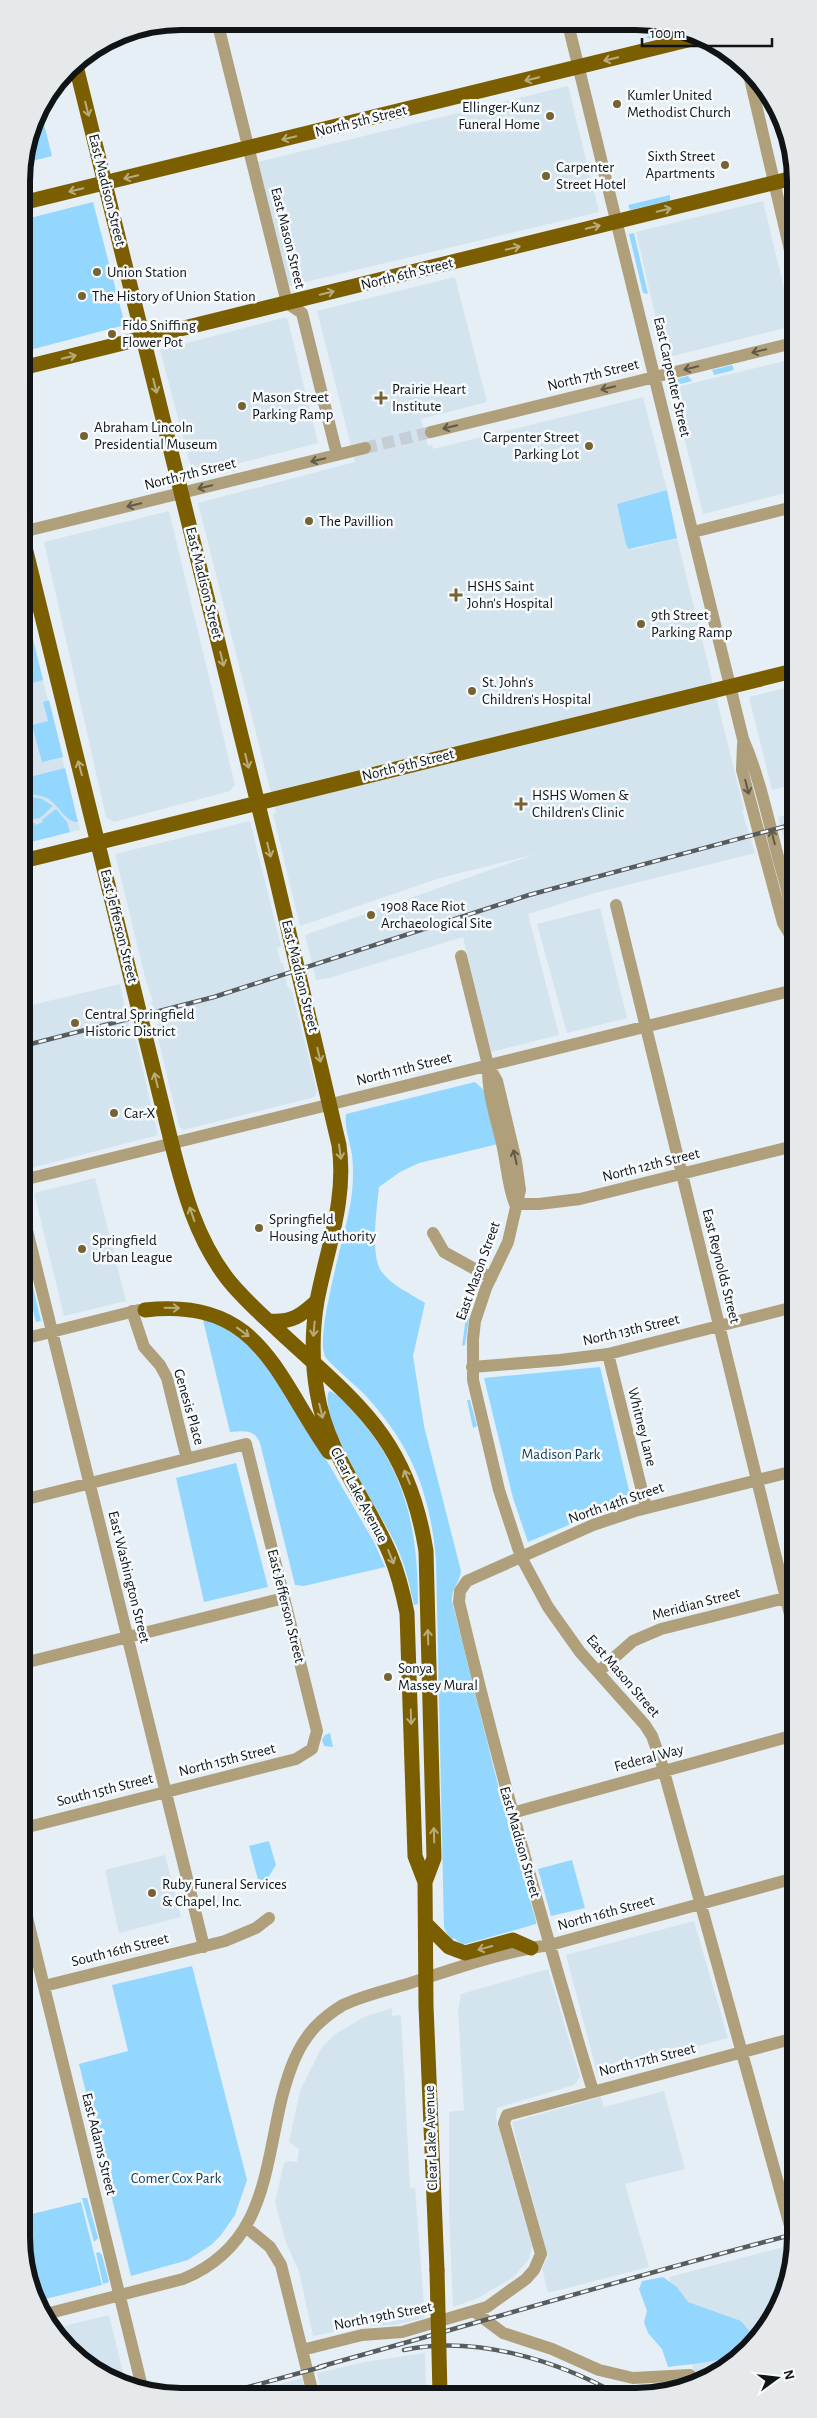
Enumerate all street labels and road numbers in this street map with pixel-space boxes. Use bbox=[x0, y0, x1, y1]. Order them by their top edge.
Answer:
street label: North 5th Street bbox=[314, 102, 408, 140]
street label: East Madison Street bbox=[86, 132, 128, 248]
street label: East Mason Street bbox=[268, 186, 308, 290]
street label: North 6th Street bbox=[359, 255, 455, 293]
street label: East Carpenter Street bbox=[651, 316, 693, 439]
street label: North 7th Street bbox=[546, 356, 640, 394]
street label: North 7th Street bbox=[143, 455, 237, 493]
street label: East Madison Street bbox=[183, 525, 225, 641]
street label: North 9th Street bbox=[360, 746, 456, 784]
street label: East Jefferson Street bbox=[98, 868, 140, 985]
street label: East Madison Street bbox=[279, 918, 321, 1034]
street label: North 11th Street bbox=[355, 1050, 453, 1088]
street label: North 12th Street bbox=[601, 1146, 701, 1184]
street label: East Reynolds Street bbox=[699, 1207, 743, 1325]
street label: East Mason Street bbox=[453, 1220, 503, 1322]
street label: North 13th Street bbox=[581, 1312, 681, 1348]
street label: Genesis Place bbox=[171, 1367, 207, 1447]
street label: Whitney Lane bbox=[625, 1386, 659, 1468]
street label: Clear Lake Avenue bbox=[328, 1445, 390, 1545]
street label: North 14th Street bbox=[566, 1480, 666, 1526]
street label: East Washington Street bbox=[105, 1509, 153, 1645]
street label: East Jefferson Street bbox=[265, 1548, 307, 1665]
street label: Meridian Street bbox=[650, 1585, 742, 1623]
street label: East Mason Street bbox=[583, 1632, 663, 1720]
street label: North 15th Street bbox=[177, 1741, 277, 1779]
street label: Federal Way bbox=[613, 1741, 686, 1774]
street label: South 15th Street bbox=[55, 1771, 155, 1809]
street label: East Madison Street bbox=[497, 1785, 543, 1900]
street label: North 16th Street bbox=[556, 1893, 656, 1933]
street label: South 16th Street bbox=[70, 1931, 170, 1969]
street label: North 17th Street bbox=[597, 2041, 697, 2079]
street label: Clear Lake Avenue bbox=[422, 2085, 440, 2191]
street label: East Adams Street bbox=[79, 2091, 119, 2197]
street label: North 19th Street bbox=[333, 2299, 434, 2333]

